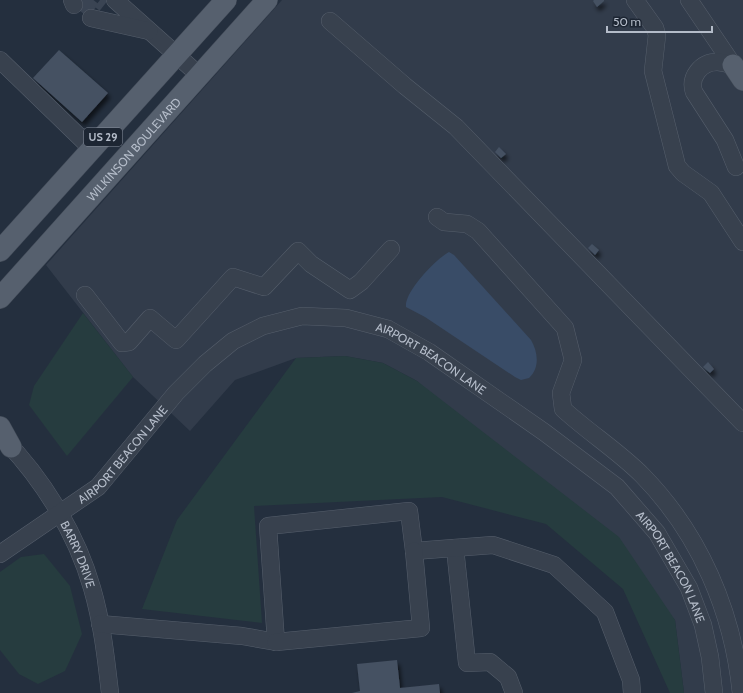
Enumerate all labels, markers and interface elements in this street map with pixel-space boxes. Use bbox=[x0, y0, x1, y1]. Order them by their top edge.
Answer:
scale bar bbox=[607, 8, 712, 34]
text: 50 m bbox=[613, 14, 641, 29]
street label: WILKINSON BOULEVARD bbox=[83, 94, 184, 204]
road number: US 29 bbox=[84, 128, 122, 146]
street label: AIRPORT BEACON LANE bbox=[374, 319, 490, 397]
street label: AIRPORT BEACON LANE bbox=[74, 402, 170, 506]
street label: AIRPORT BEACON LANE bbox=[633, 507, 709, 625]
street label: BARRY DRIVE bbox=[58, 518, 99, 590]

